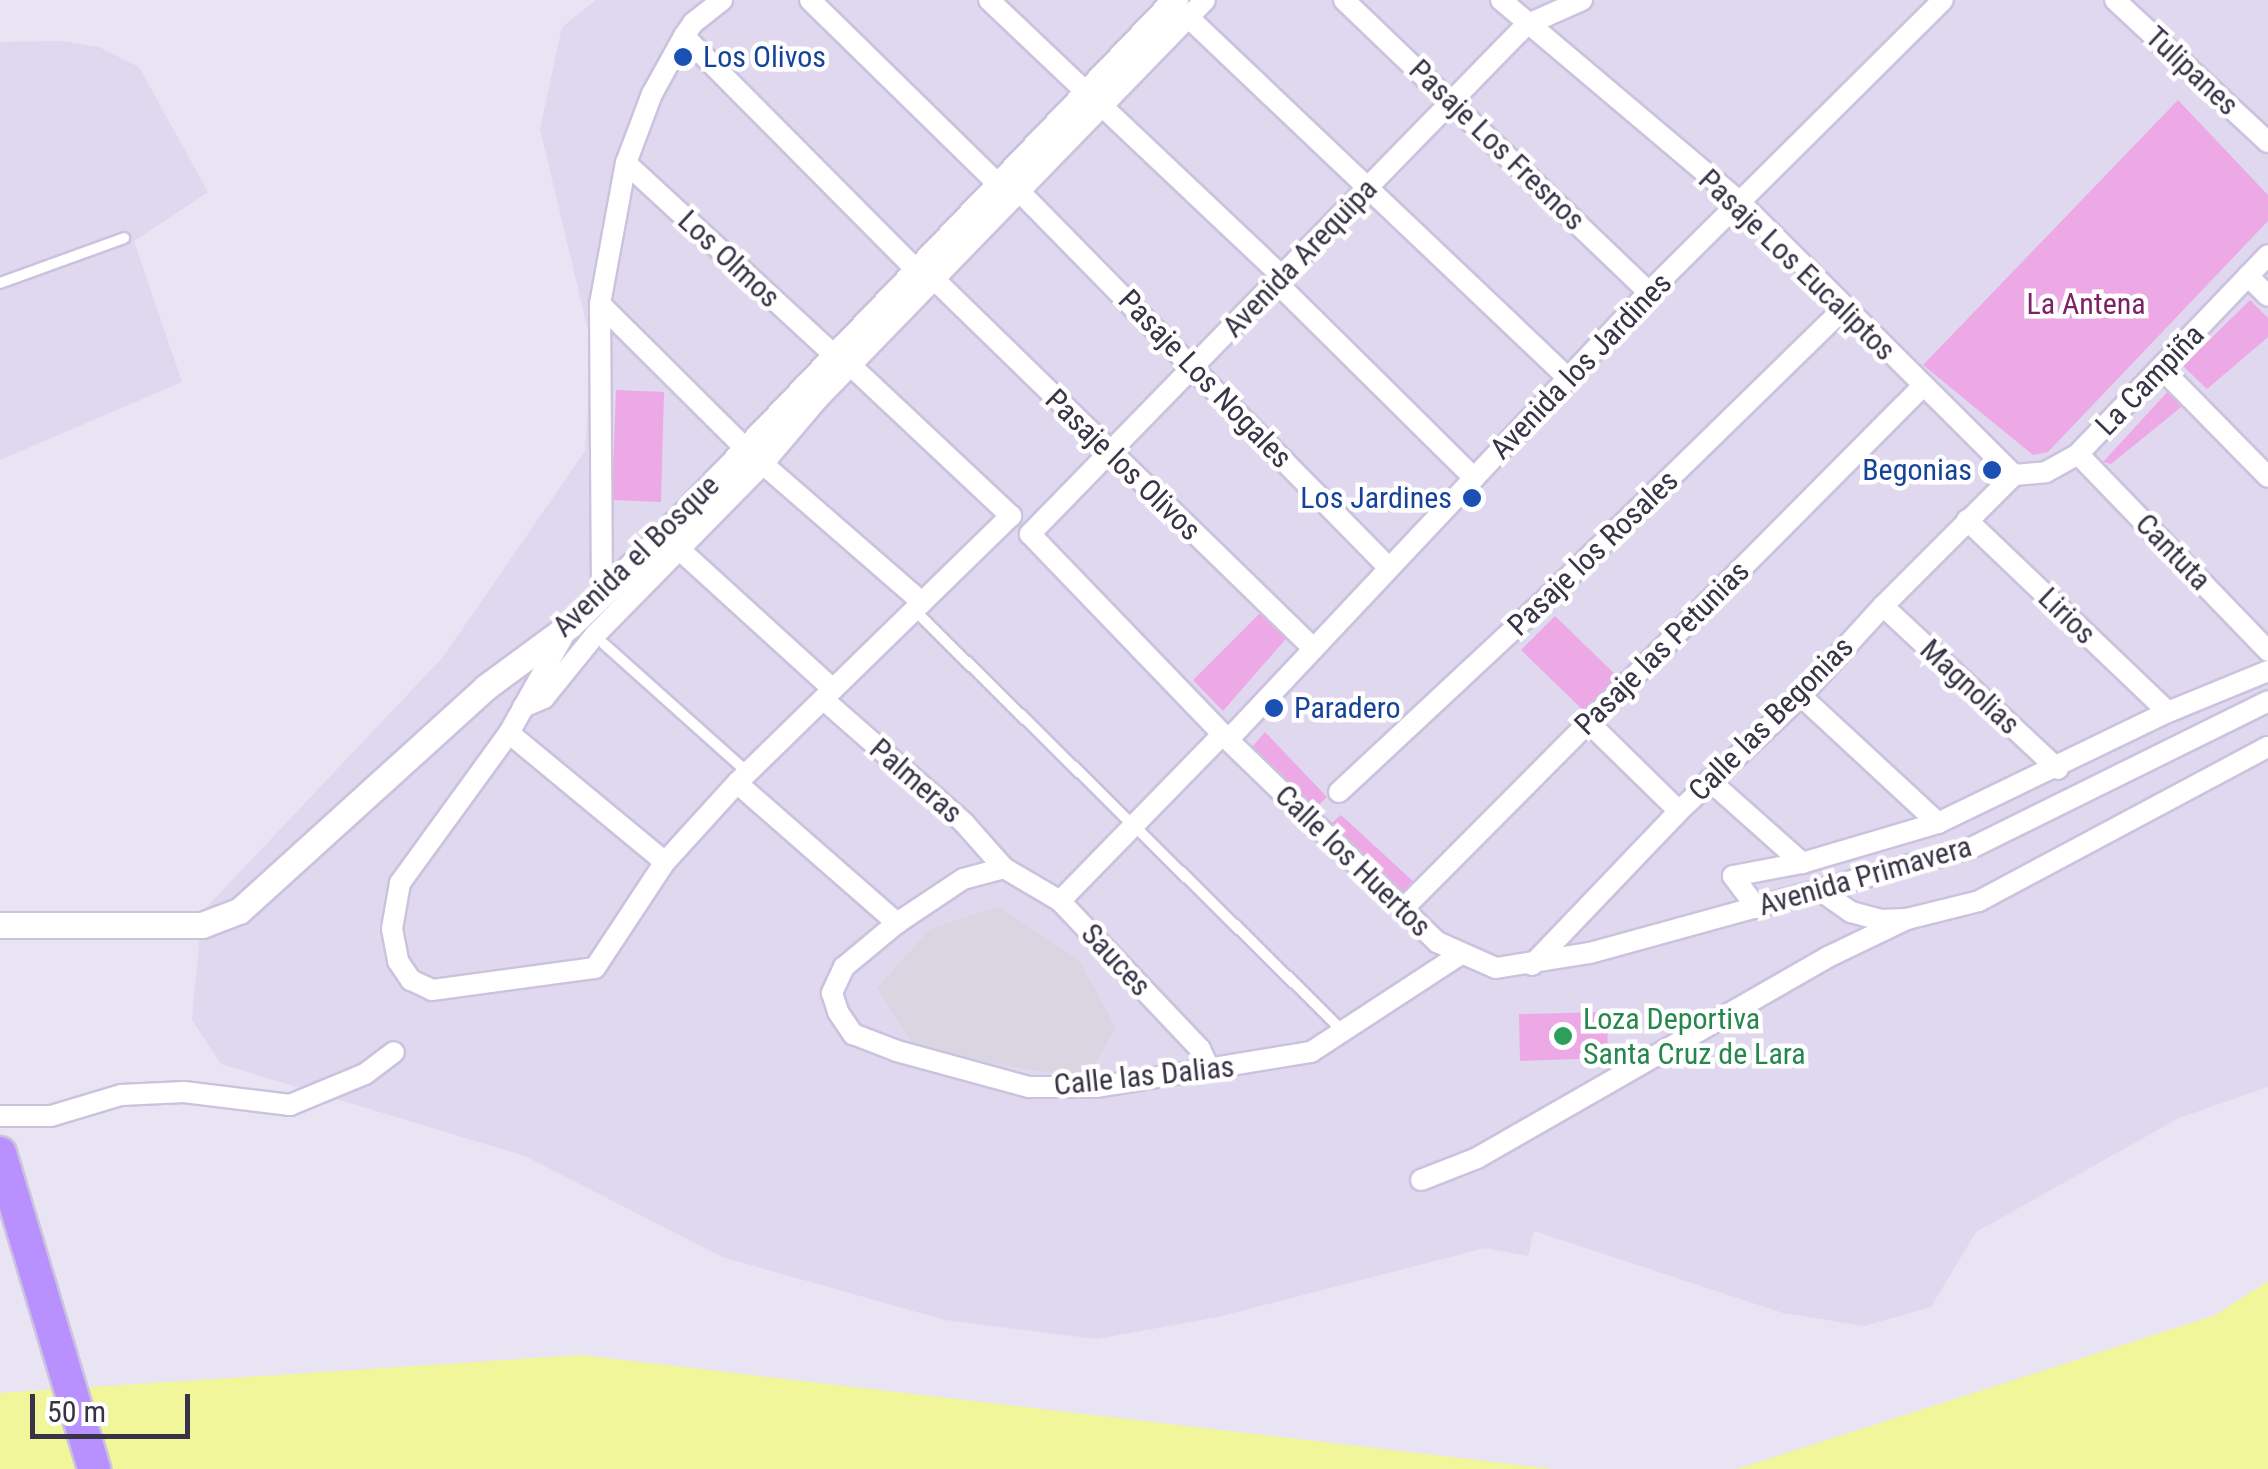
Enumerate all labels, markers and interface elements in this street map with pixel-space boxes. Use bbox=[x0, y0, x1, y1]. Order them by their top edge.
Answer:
street label: Tulipanes bbox=[2138, 19, 2246, 123]
place label: Los Olivos bbox=[703, 39, 826, 75]
marker: Los Olivos bbox=[672, 46, 694, 68]
street label: Pasaje Los Fresnos bbox=[1402, 52, 1592, 238]
street label: Pasaje Los Eucaliptos bbox=[1691, 162, 1903, 368]
street label: Avenida Arequipa bbox=[1215, 171, 1385, 345]
street label: Los Olmos bbox=[671, 203, 787, 315]
street label: Avenida los Jardines bbox=[1483, 265, 1679, 467]
street label: Pasaje Los Nogales bbox=[1111, 282, 1299, 476]
park label: La Antena bbox=[2026, 286, 2146, 322]
street label: La Campiña bbox=[2088, 317, 2212, 443]
street label: Pasaje los Olivos bbox=[1038, 382, 1208, 548]
place label: Begonias bbox=[1862, 452, 1972, 488]
marker: Begonias bbox=[1981, 459, 2003, 481]
street label: Pasaje los Rosales bbox=[1500, 463, 1686, 643]
street label: Avenida el Bosque bbox=[545, 468, 727, 644]
place label: Los Jardines bbox=[1300, 480, 1452, 516]
marker: Los Jardines bbox=[1461, 487, 1483, 509]
street label: Cantuta bbox=[2128, 506, 2218, 598]
street label: Pasaje las Petunias bbox=[1567, 553, 1757, 743]
street label: Lirios bbox=[2031, 580, 2103, 652]
street label: Calle las Begonias bbox=[1681, 629, 1861, 809]
street label: Magnolias bbox=[1913, 632, 2027, 742]
place label: Paradero bbox=[1294, 690, 1401, 726]
marker: Paradero bbox=[1263, 697, 1285, 719]
street label: Palmeras bbox=[862, 731, 970, 831]
street label: Calle los Huertos bbox=[1267, 778, 1439, 944]
street label: Avenida Primavera bbox=[1754, 828, 1976, 924]
street label: Sauces bbox=[1073, 916, 1159, 1004]
place label: Loza Deportiva Santa Cruz de Lara bbox=[1583, 1001, 1806, 1072]
marker: Loza Deportiva Santa Cruz de Lara bbox=[1552, 1025, 1574, 1047]
street label: Calle las Dalias bbox=[1052, 1049, 1236, 1103]
scale bar bbox=[35, 1374, 195, 1436]
text: 50 m bbox=[47, 1394, 106, 1429]

